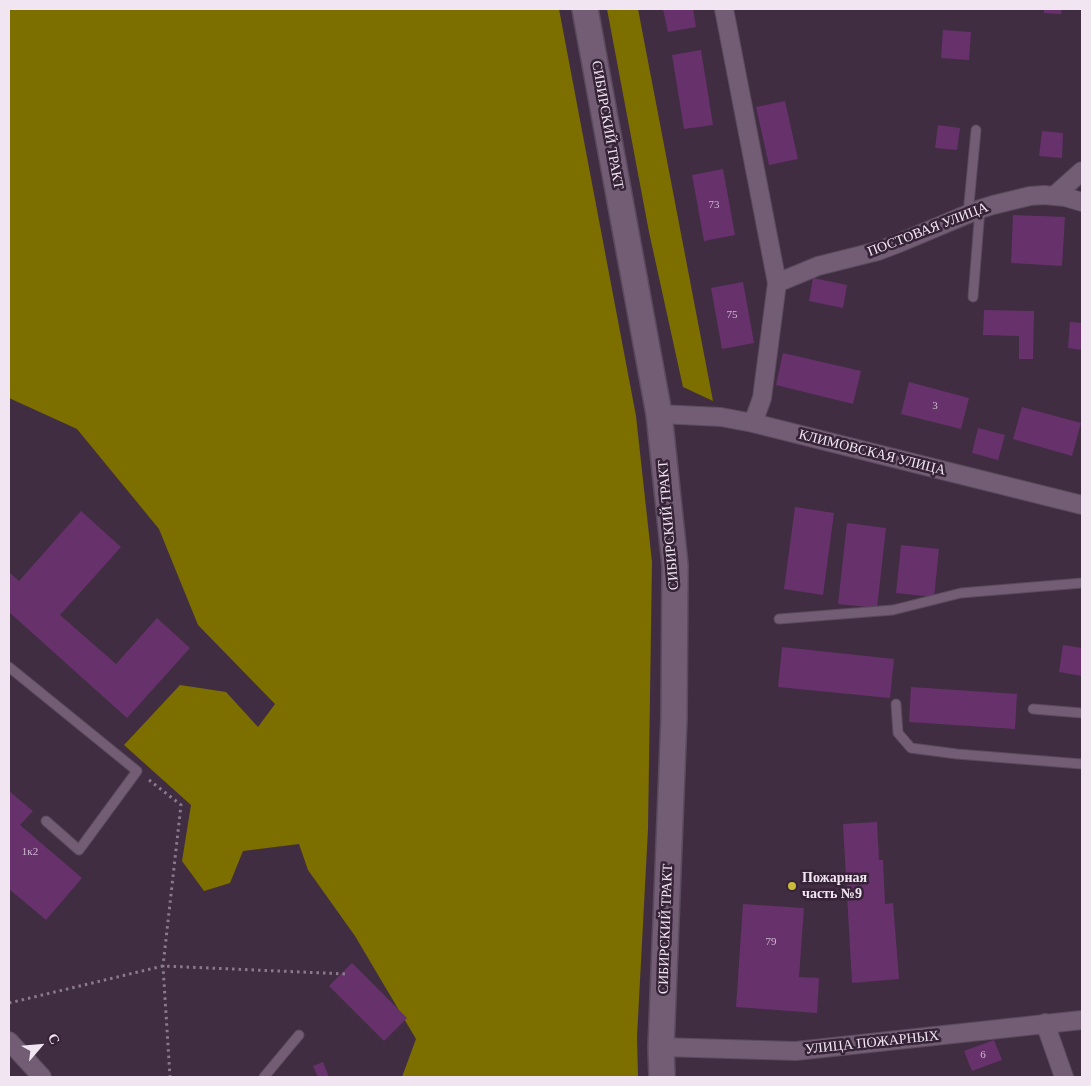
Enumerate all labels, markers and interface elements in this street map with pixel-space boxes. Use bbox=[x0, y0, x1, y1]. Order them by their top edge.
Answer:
street label: СИБИРСКИЙ ТРАКТ bbox=[587, 59, 627, 191]
house number: 73 bbox=[709, 198, 720, 212]
street label: ПОСТОВАЯ УЛИЦА bbox=[865, 199, 991, 261]
house number: 75 bbox=[726, 308, 738, 322]
house number: 3 bbox=[932, 399, 938, 413]
street label: КЛИМОВСКАЯ УЛИЦА bbox=[797, 427, 947, 479]
street label: СИБИРСКИЙ ТРАКТ bbox=[655, 459, 683, 591]
house number: 1к2 bbox=[22, 845, 38, 859]
street label: СИБИРСКИЙ ТРАКТ bbox=[655, 863, 677, 995]
place label: Пожарная часть №9 bbox=[802, 870, 867, 902]
marker: Пожарная часть №9 bbox=[786, 880, 798, 892]
house number: 79 bbox=[766, 935, 776, 949]
north arrow bbox=[15, 1021, 65, 1071]
street label: УЛИЦА ПОЖАРНЫХ bbox=[804, 1028, 940, 1058]
text: С bbox=[45, 1031, 63, 1047]
house number: 6 bbox=[980, 1048, 986, 1062]

